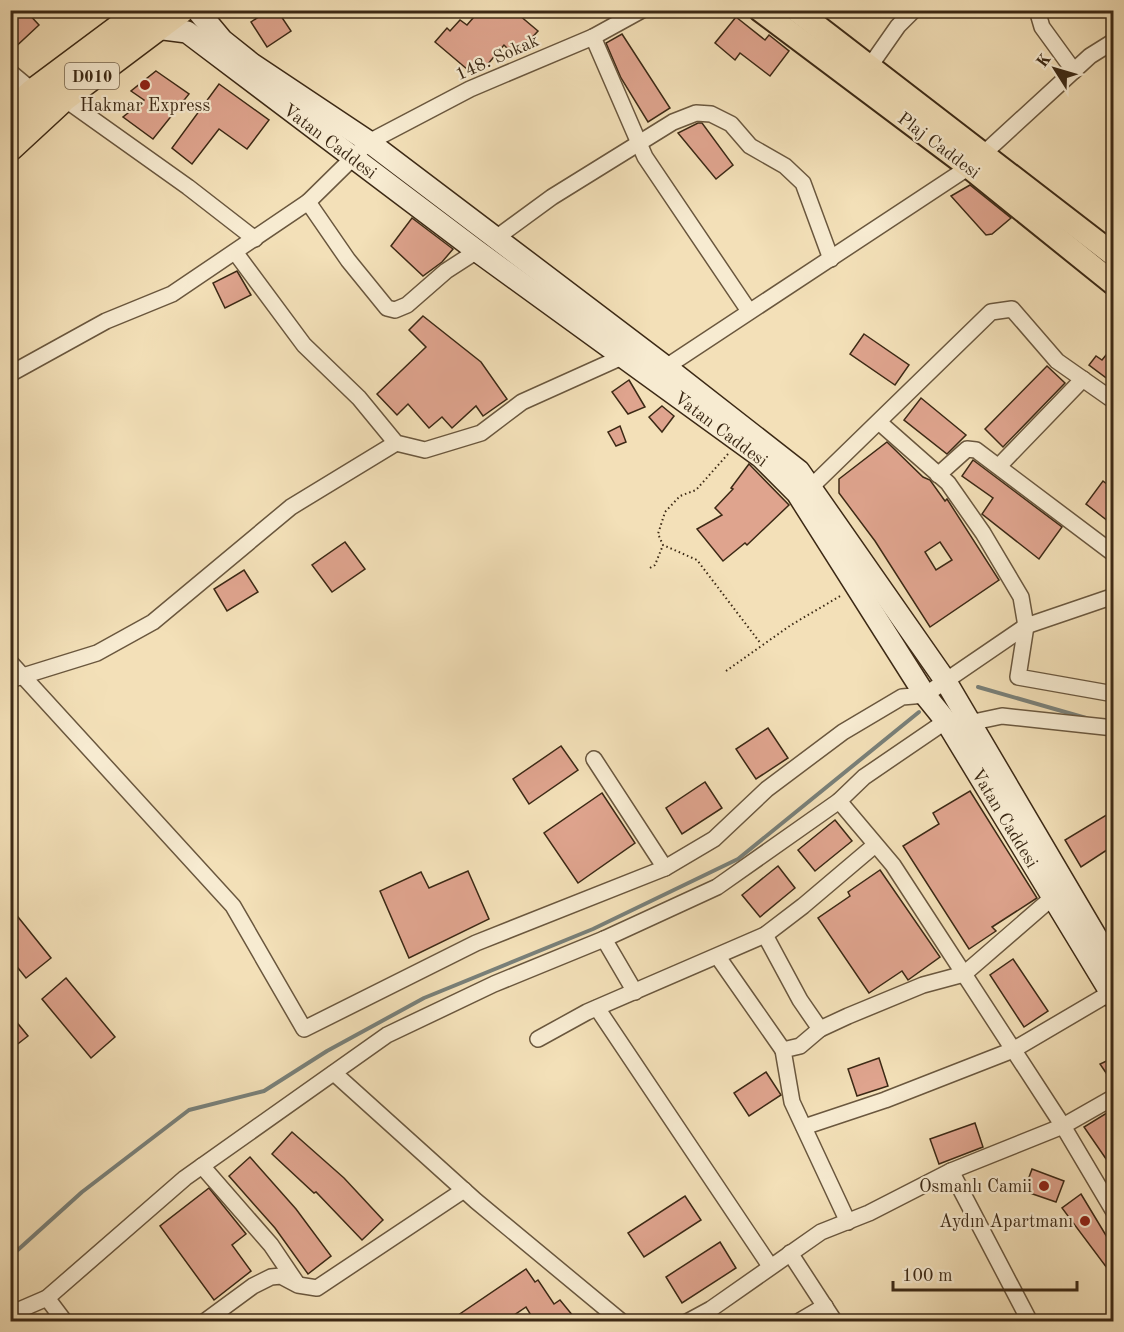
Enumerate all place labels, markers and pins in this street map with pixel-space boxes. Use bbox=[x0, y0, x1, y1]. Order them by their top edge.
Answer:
marker: Hakmar Express bbox=[138, 78, 152, 92]
place label: Hakmar Express bbox=[80, 97, 210, 115]
place label: Osmanlı Camii bbox=[919, 1178, 1032, 1196]
marker: Osmanlı Camii bbox=[1037, 1179, 1051, 1193]
place label: Aydın Apartmanı bbox=[939, 1213, 1073, 1231]
marker: Aydın Apartmanı bbox=[1078, 1214, 1092, 1228]

